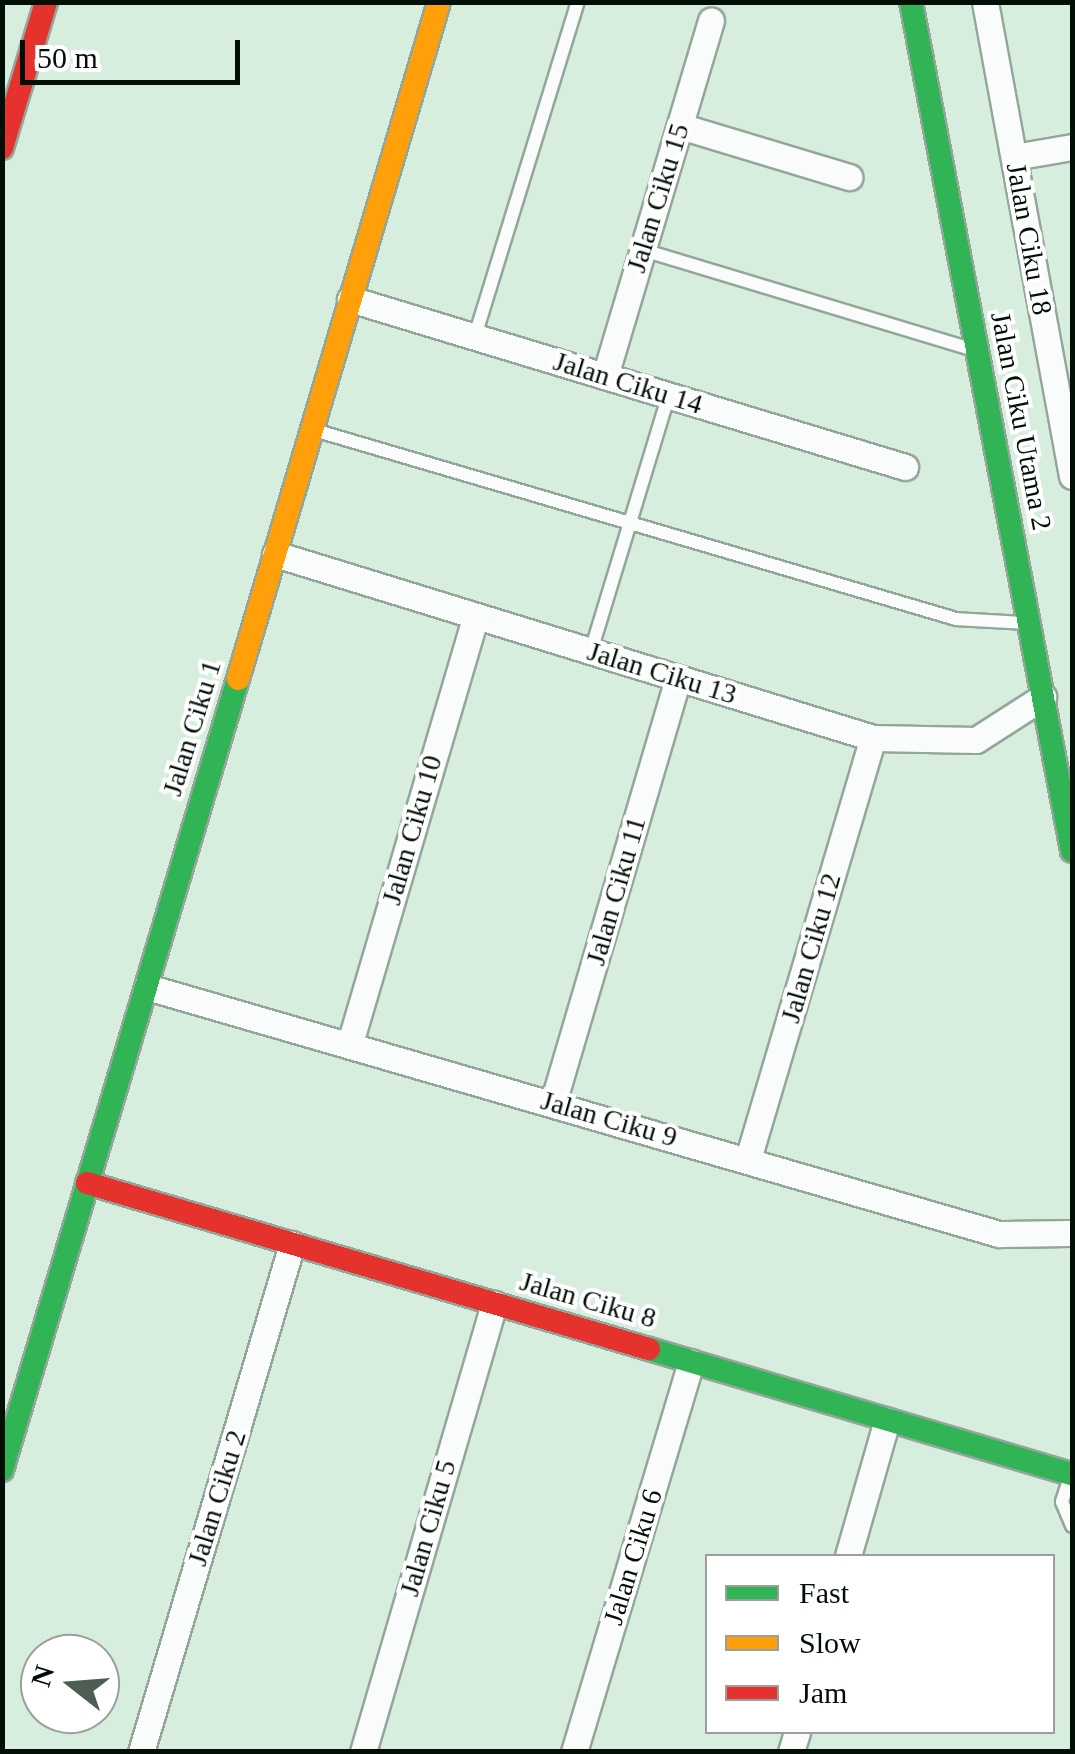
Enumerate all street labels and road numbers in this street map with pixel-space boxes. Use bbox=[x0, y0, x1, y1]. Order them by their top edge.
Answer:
street label: Jalan Ciku 15 bbox=[619, 119, 697, 277]
street label: Jalan Ciku 18 bbox=[999, 160, 1059, 318]
street label: Jalan Ciku Utama 2 bbox=[983, 309, 1059, 533]
street label: Jalan Ciku 14 bbox=[549, 344, 707, 422]
street label: Jalan Ciku 13 bbox=[583, 634, 741, 712]
street label: Jalan Ciku 1 bbox=[155, 656, 229, 800]
street label: Jalan Ciku 10 bbox=[375, 751, 449, 909]
street label: Jalan Ciku 11 bbox=[579, 813, 653, 969]
street label: Jalan Ciku 12 bbox=[774, 869, 848, 1027]
street label: Jalan Ciku 9 bbox=[537, 1084, 681, 1154]
street label: Jalan Ciku 8 bbox=[516, 1265, 660, 1335]
street label: Jalan Ciku 2 bbox=[180, 1426, 254, 1570]
street label: Jalan Ciku 5 bbox=[393, 1456, 463, 1600]
street label: Jalan Ciku 6 bbox=[596, 1485, 670, 1629]

